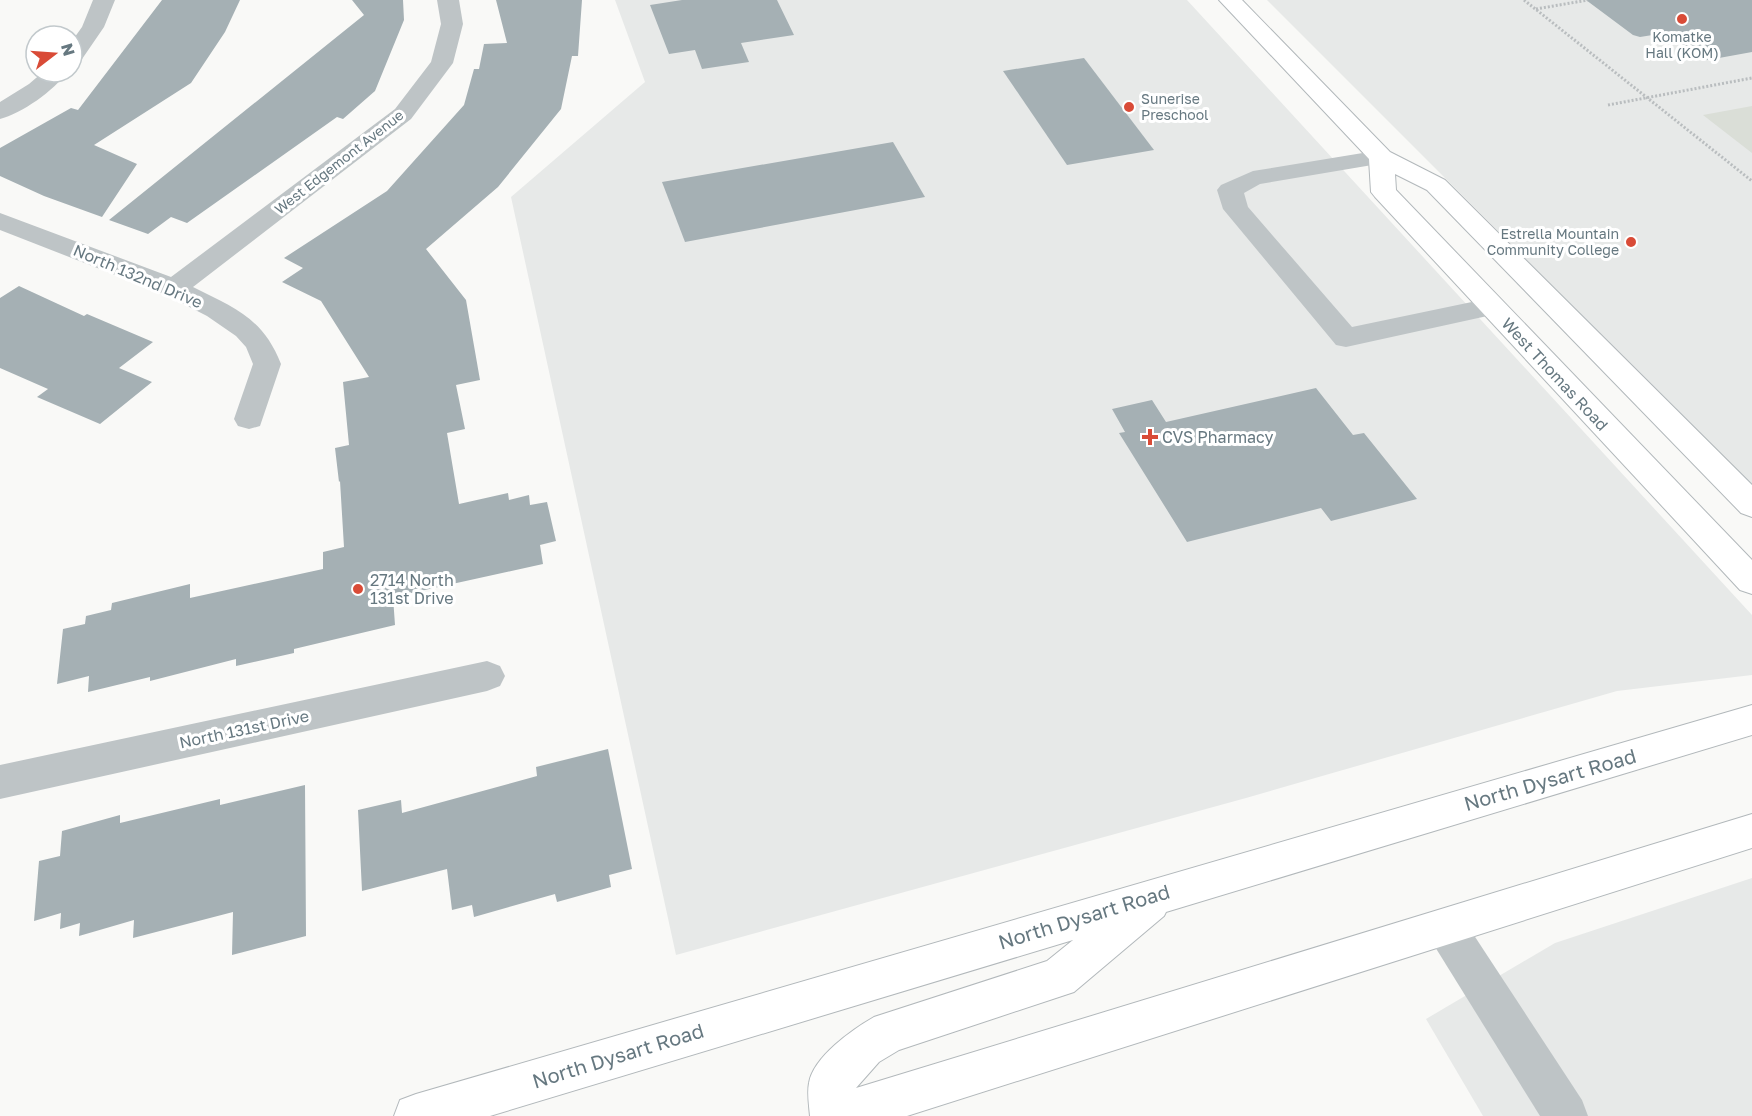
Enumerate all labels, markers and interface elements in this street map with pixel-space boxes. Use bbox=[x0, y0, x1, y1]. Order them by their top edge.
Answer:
marker: Komatke Hall (KOM) bbox=[1675, 12, 1689, 26]
north arrow bbox=[24, 24, 84, 84]
place label: Komatke Hall (KOM) bbox=[1645, 28, 1719, 61]
text: N bbox=[57, 41, 80, 58]
place label: Sunerise Preschool bbox=[1141, 90, 1209, 123]
marker: Sunerise Preschool bbox=[1122, 100, 1136, 114]
street label: West Edgemont Avenue bbox=[271, 106, 407, 217]
place label: Estrella Mountain Community College bbox=[1487, 225, 1619, 258]
marker: Estrella Mountain Community College bbox=[1624, 235, 1638, 249]
street label: North 132nd Drive bbox=[70, 240, 206, 312]
street label: West Thomas Road bbox=[1498, 313, 1612, 435]
place label: CVS Pharmacy bbox=[1162, 427, 1273, 447]
marker: CVS Pharmacy bbox=[1143, 430, 1157, 444]
place label: 2714 North 131st Drive bbox=[370, 570, 454, 608]
marker: 2714 North 131st Drive bbox=[351, 582, 365, 596]
street label: North 131st Drive bbox=[177, 705, 311, 753]
street label: North Dysart Road bbox=[1461, 743, 1639, 815]
street label: North Dysart Road bbox=[995, 879, 1172, 954]
street label: North Dysart Road bbox=[529, 1018, 706, 1093]

